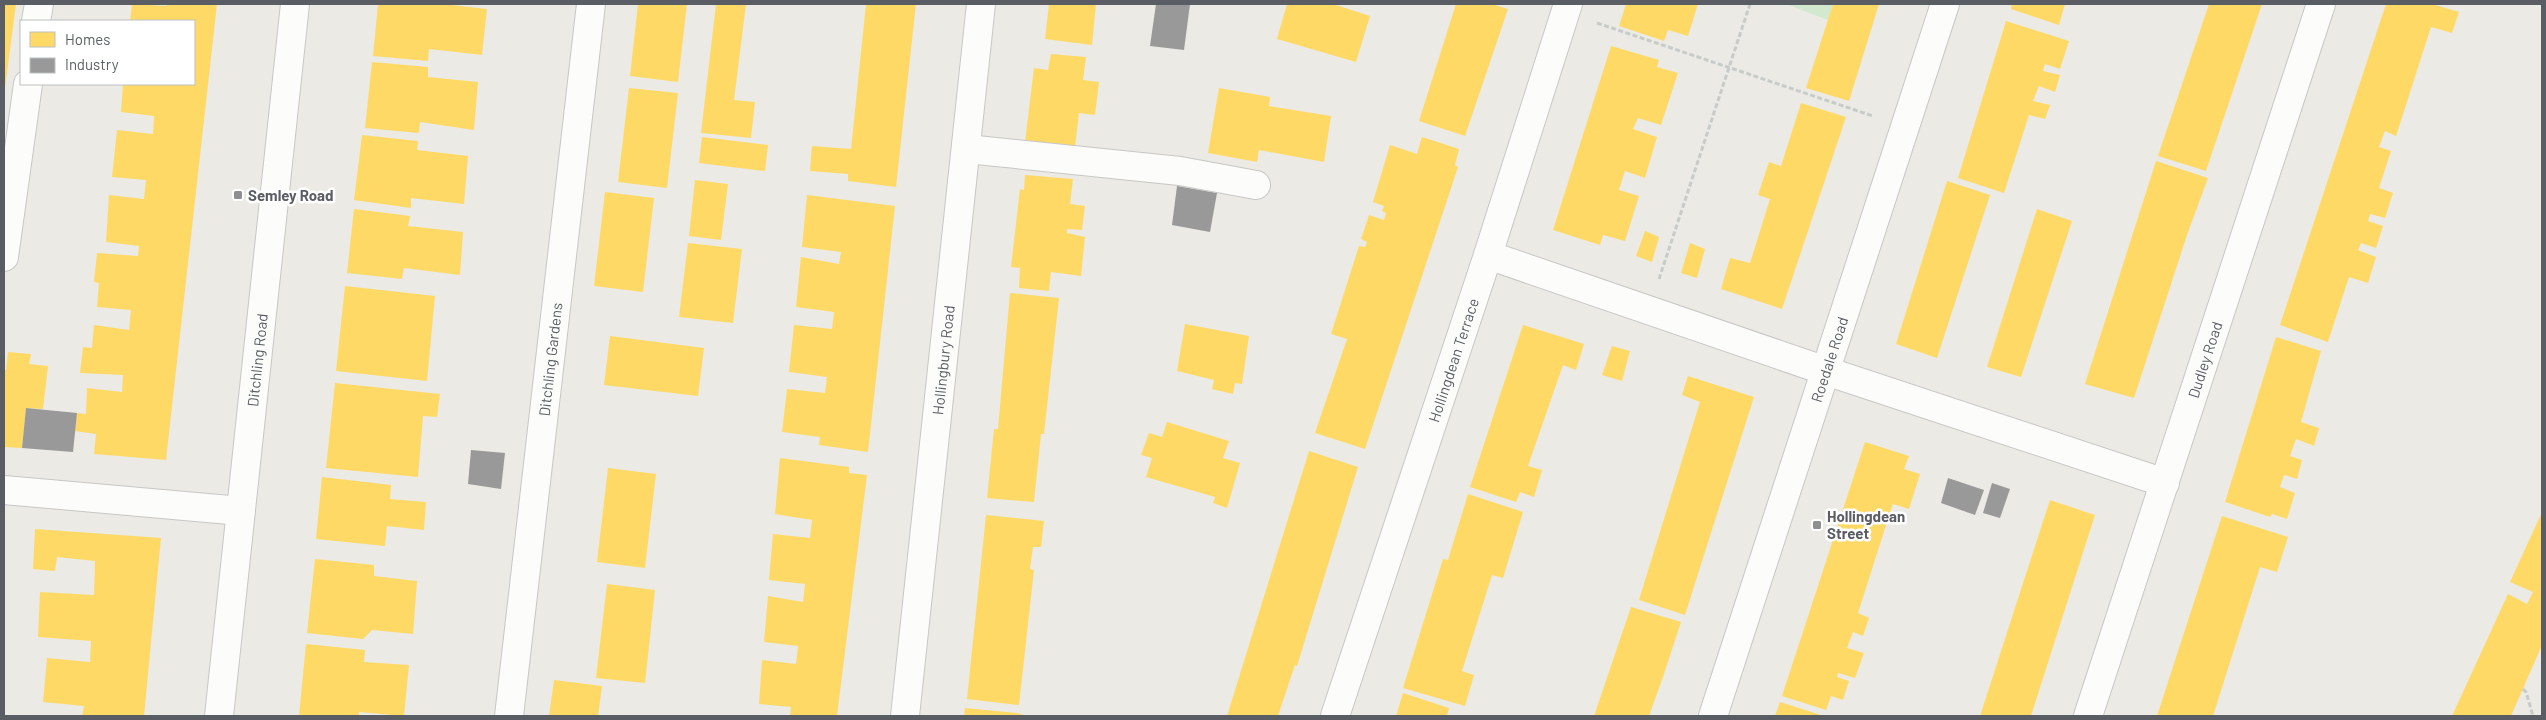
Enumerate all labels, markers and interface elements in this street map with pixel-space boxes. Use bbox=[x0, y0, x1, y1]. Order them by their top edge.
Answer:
legend bbox=[20, 20, 195, 85]
text: Homes bbox=[65, 30, 110, 48]
text: Industry bbox=[65, 55, 119, 73]
place label: Semley Road bbox=[248, 186, 334, 204]
marker: Semley Road bbox=[232, 189, 244, 201]
street label: Hollingdean Terrace bbox=[1424, 296, 1482, 424]
street label: Ditchling Gardens bbox=[535, 302, 566, 417]
street label: Hollingbury Road bbox=[928, 304, 958, 416]
street label: Ditchling Road bbox=[243, 312, 271, 408]
street label: Roedale Road bbox=[1807, 314, 1852, 404]
street label: Dudley Road bbox=[2184, 319, 2226, 400]
place label: Hollingdean Street bbox=[1827, 507, 1905, 542]
marker: Hollingdean Street bbox=[1811, 519, 1823, 531]

